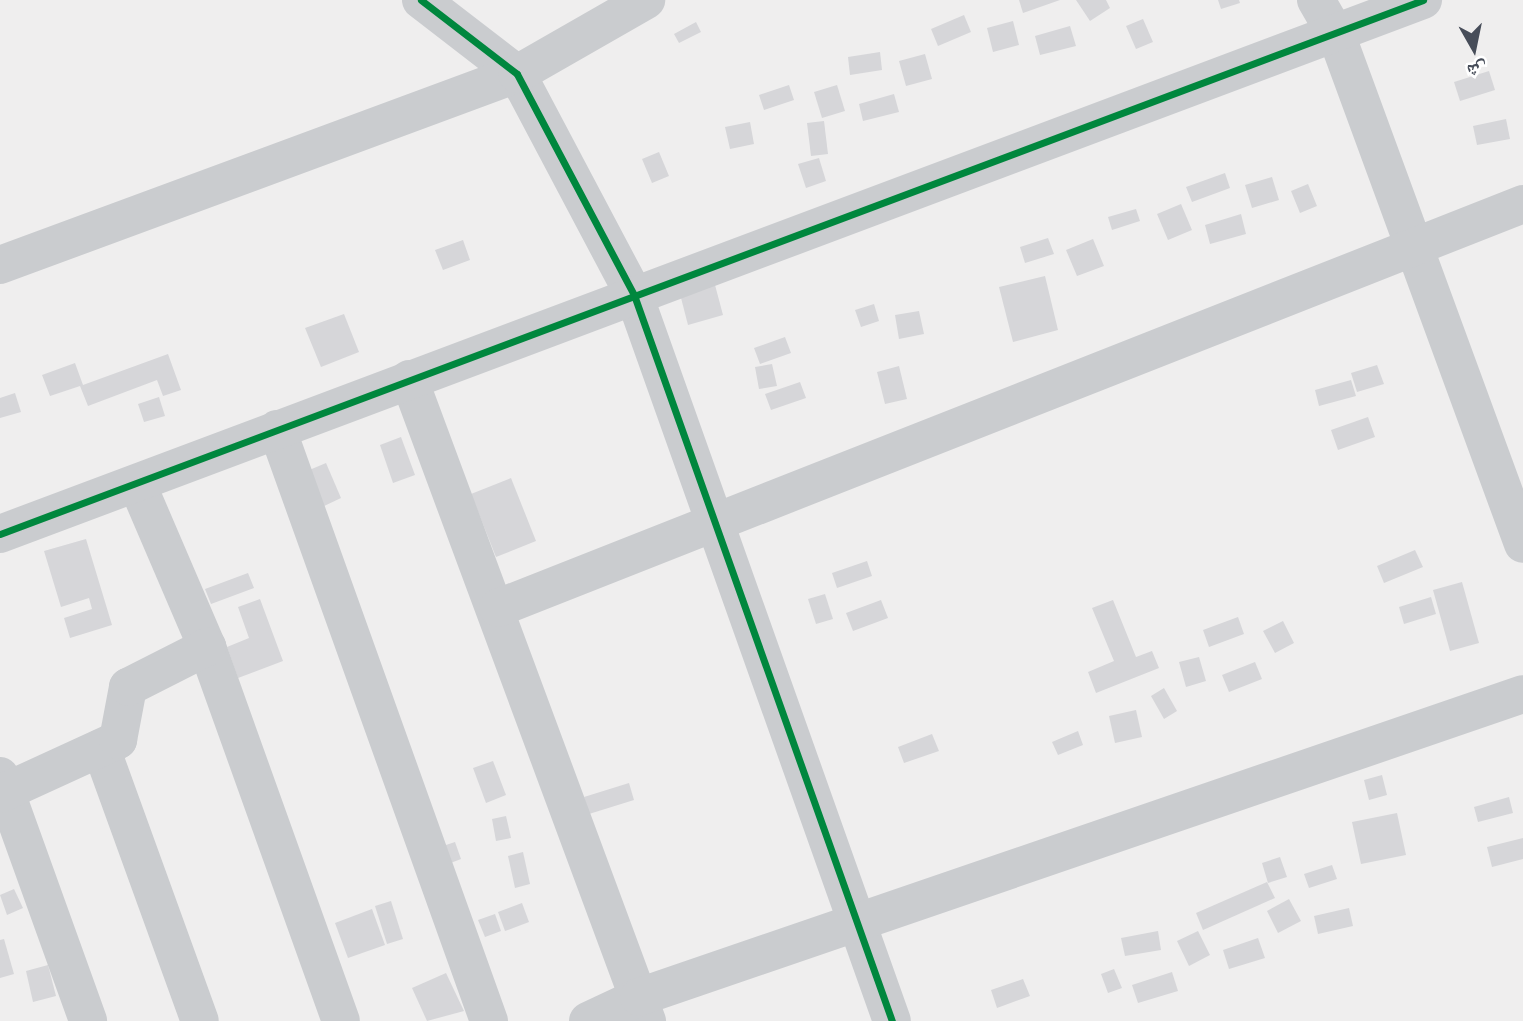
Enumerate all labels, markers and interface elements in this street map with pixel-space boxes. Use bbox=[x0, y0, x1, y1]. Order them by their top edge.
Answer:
north arrow bbox=[1439, 14, 1509, 84]
text: ش bbox=[1466, 57, 1489, 83]

